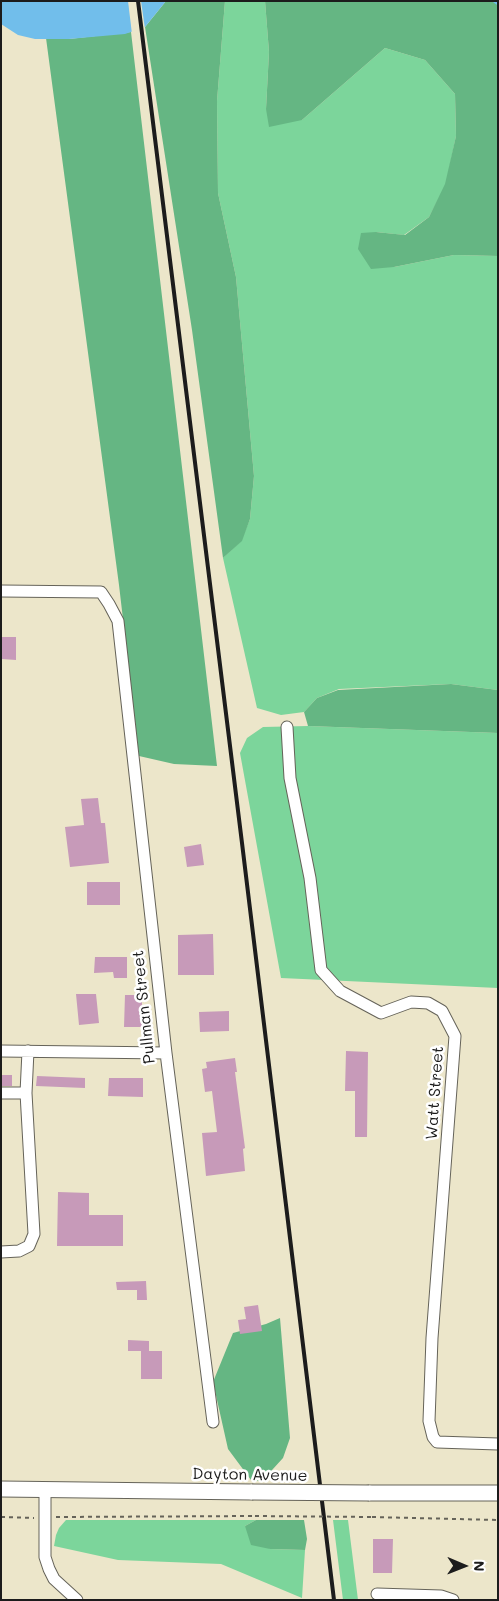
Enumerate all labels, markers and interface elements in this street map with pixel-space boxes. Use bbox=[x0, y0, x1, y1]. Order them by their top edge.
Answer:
street label: Pullman Street bbox=[128, 949, 160, 1065]
street label: Watt Street bbox=[422, 1045, 448, 1141]
street label: Dayton Avenue bbox=[192, 1464, 308, 1486]
north arrow bbox=[439, 1541, 489, 1591]
text: N bbox=[470, 1561, 489, 1572]

